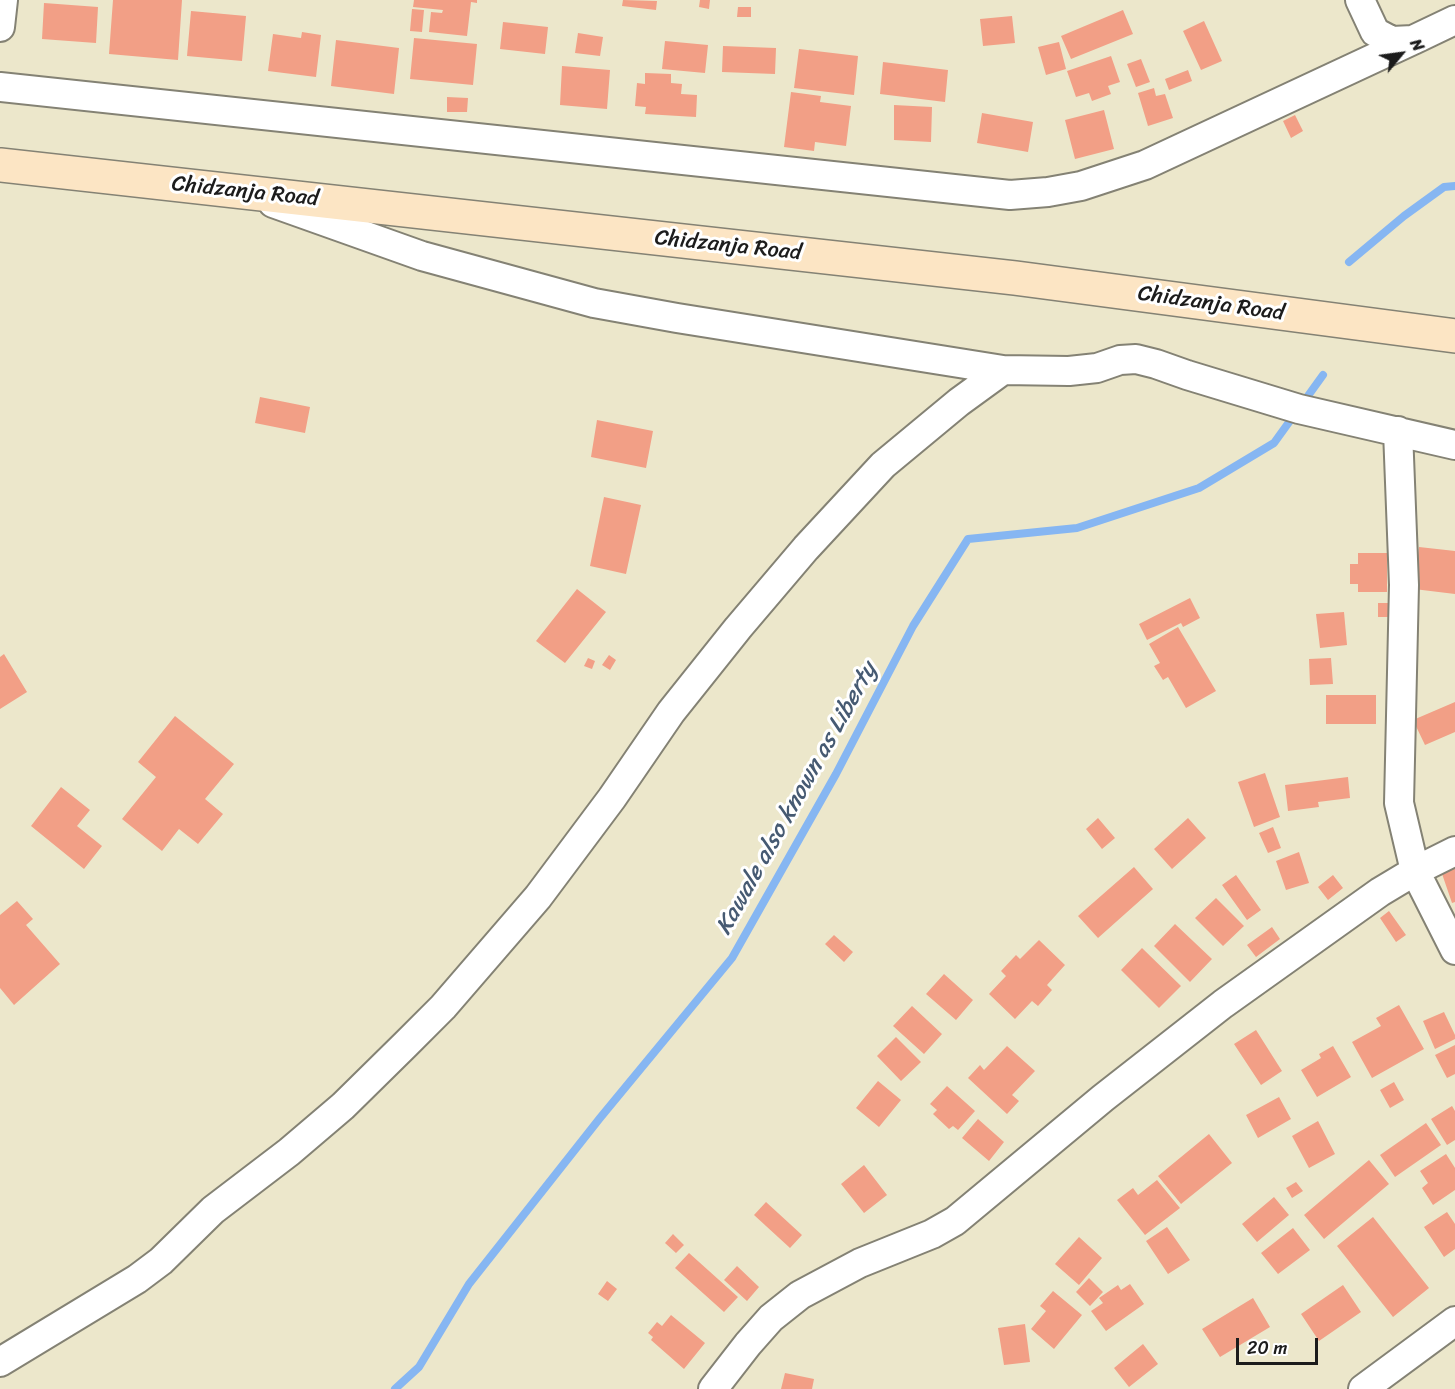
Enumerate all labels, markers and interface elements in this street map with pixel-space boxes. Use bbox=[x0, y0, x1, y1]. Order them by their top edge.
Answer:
north arrow bbox=[1371, 24, 1431, 84]
text: N bbox=[1402, 33, 1433, 57]
street label: Chidzanja Road bbox=[170, 171, 320, 213]
street label: Chidzanja Road bbox=[653, 225, 803, 267]
street label: Chidzanja Road bbox=[1136, 281, 1286, 327]
water label: Kawale also known as Liberty bbox=[710, 658, 884, 940]
scale bar bbox=[1239, 1326, 1322, 1364]
text: 20 m bbox=[1247, 1332, 1287, 1364]

